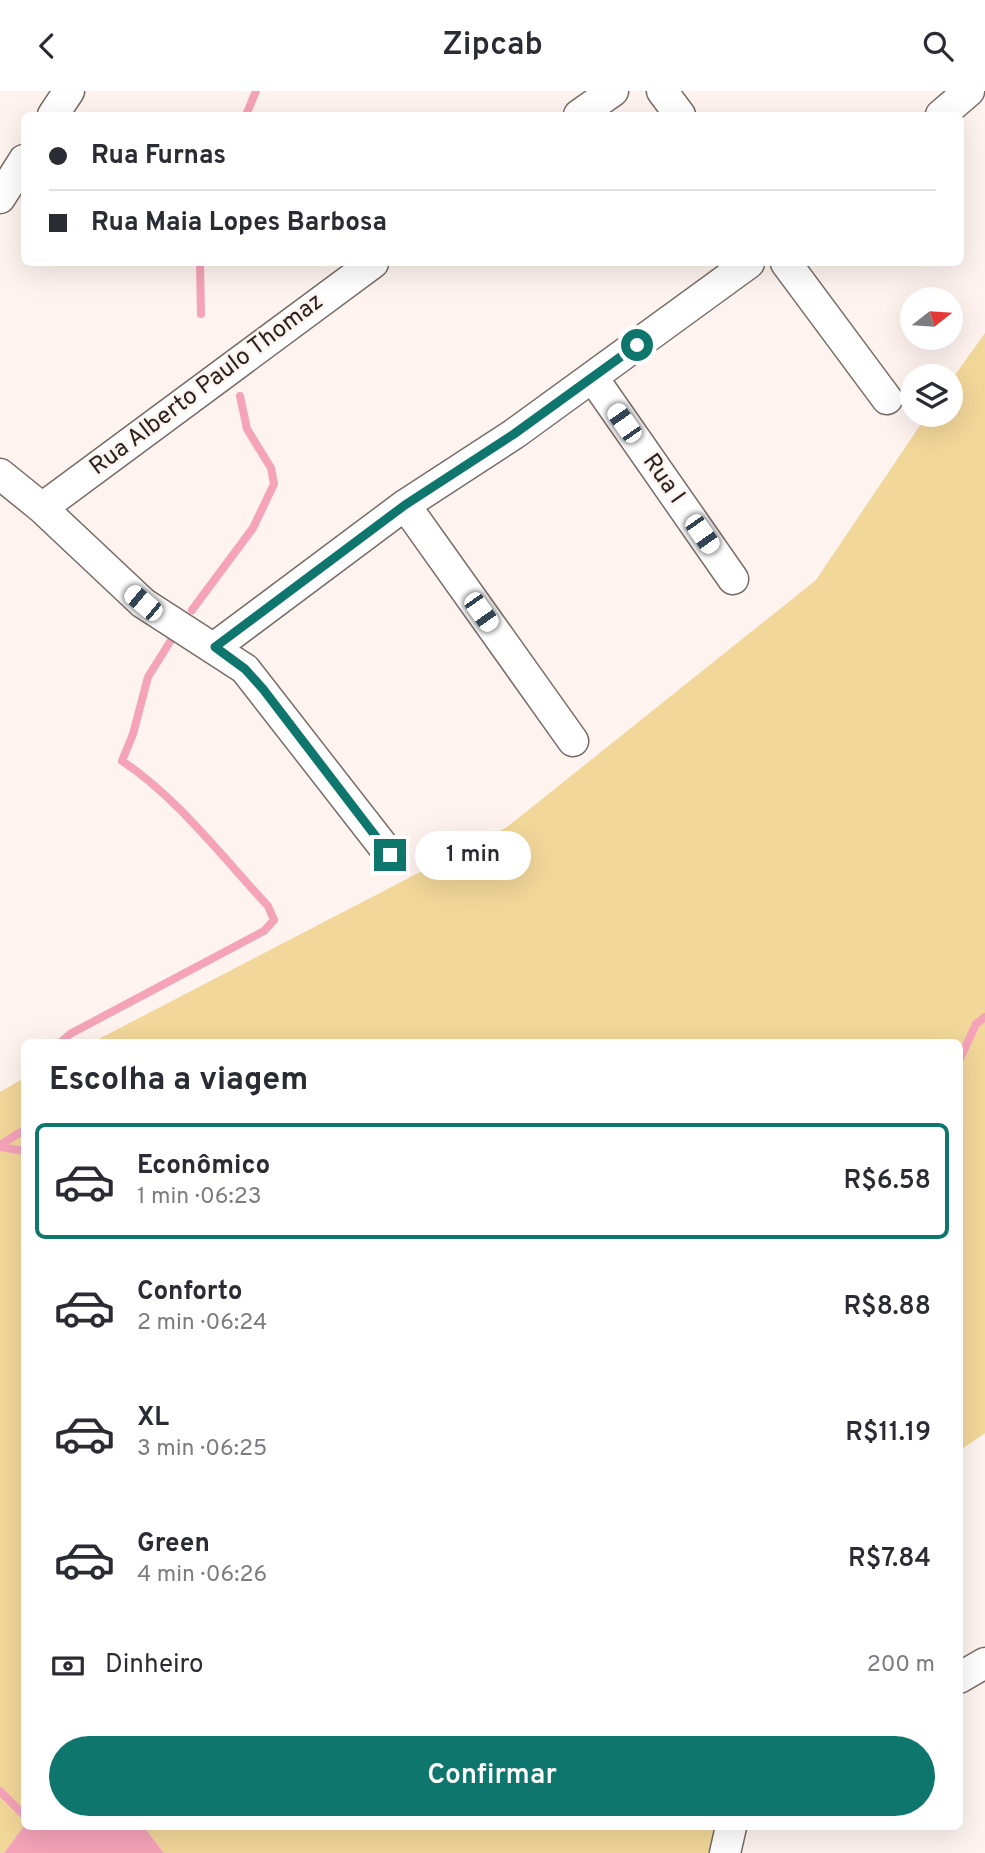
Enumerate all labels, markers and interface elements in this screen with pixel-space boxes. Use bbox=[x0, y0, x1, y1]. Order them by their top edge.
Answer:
text: Zipcab bbox=[442, 26, 543, 66]
icon: back bbox=[28, 27, 66, 65]
icon: search bbox=[919, 27, 957, 65]
text: Rua Furnas bbox=[91, 140, 226, 173]
text: Rua Maia Lopes Barbosa bbox=[91, 207, 387, 240]
street label: Rua Alberto Paulo Thomaz bbox=[84, 287, 330, 483]
north arrow bbox=[900, 287, 962, 350]
map controls bbox=[900, 287, 963, 427]
route start bbox=[621, 329, 653, 361]
button: layers bbox=[900, 364, 963, 427]
car bbox=[604, 400, 645, 446]
street label: Rua I bbox=[635, 448, 691, 510]
car bbox=[682, 511, 723, 557]
car bbox=[121, 581, 166, 625]
car bbox=[461, 589, 502, 635]
callout: 1 min bbox=[414, 831, 530, 879]
route end bbox=[374, 839, 406, 871]
text: 1 min bbox=[446, 841, 500, 870]
text: Escolha a viagem bbox=[49, 1061, 308, 1101]
icon: car bbox=[53, 1150, 116, 1213]
text: Econômico bbox=[137, 1150, 270, 1183]
text: R$6.58 bbox=[844, 1165, 931, 1198]
text: 1 min · 06:23 bbox=[137, 1183, 262, 1212]
icon: car bbox=[53, 1276, 116, 1339]
text: Conforto bbox=[137, 1276, 243, 1309]
text: R$8.88 bbox=[843, 1291, 931, 1324]
text: 2 min · 06:24 bbox=[137, 1309, 267, 1338]
icon: car bbox=[53, 1402, 116, 1465]
text: XL bbox=[137, 1402, 169, 1435]
text: R$11.19 bbox=[845, 1417, 931, 1450]
text: 3 min · 06:25 bbox=[137, 1435, 267, 1464]
icon: car bbox=[53, 1528, 116, 1591]
text: Green bbox=[137, 1528, 210, 1561]
text: R$7.84 bbox=[848, 1543, 931, 1576]
text: 4 min · 06:26 bbox=[137, 1561, 267, 1590]
icon: cash bbox=[49, 1647, 87, 1685]
text: Dinheiro bbox=[105, 1649, 204, 1682]
text: 200 m bbox=[867, 1651, 935, 1680]
button: Confirmar bbox=[49, 1736, 935, 1816]

